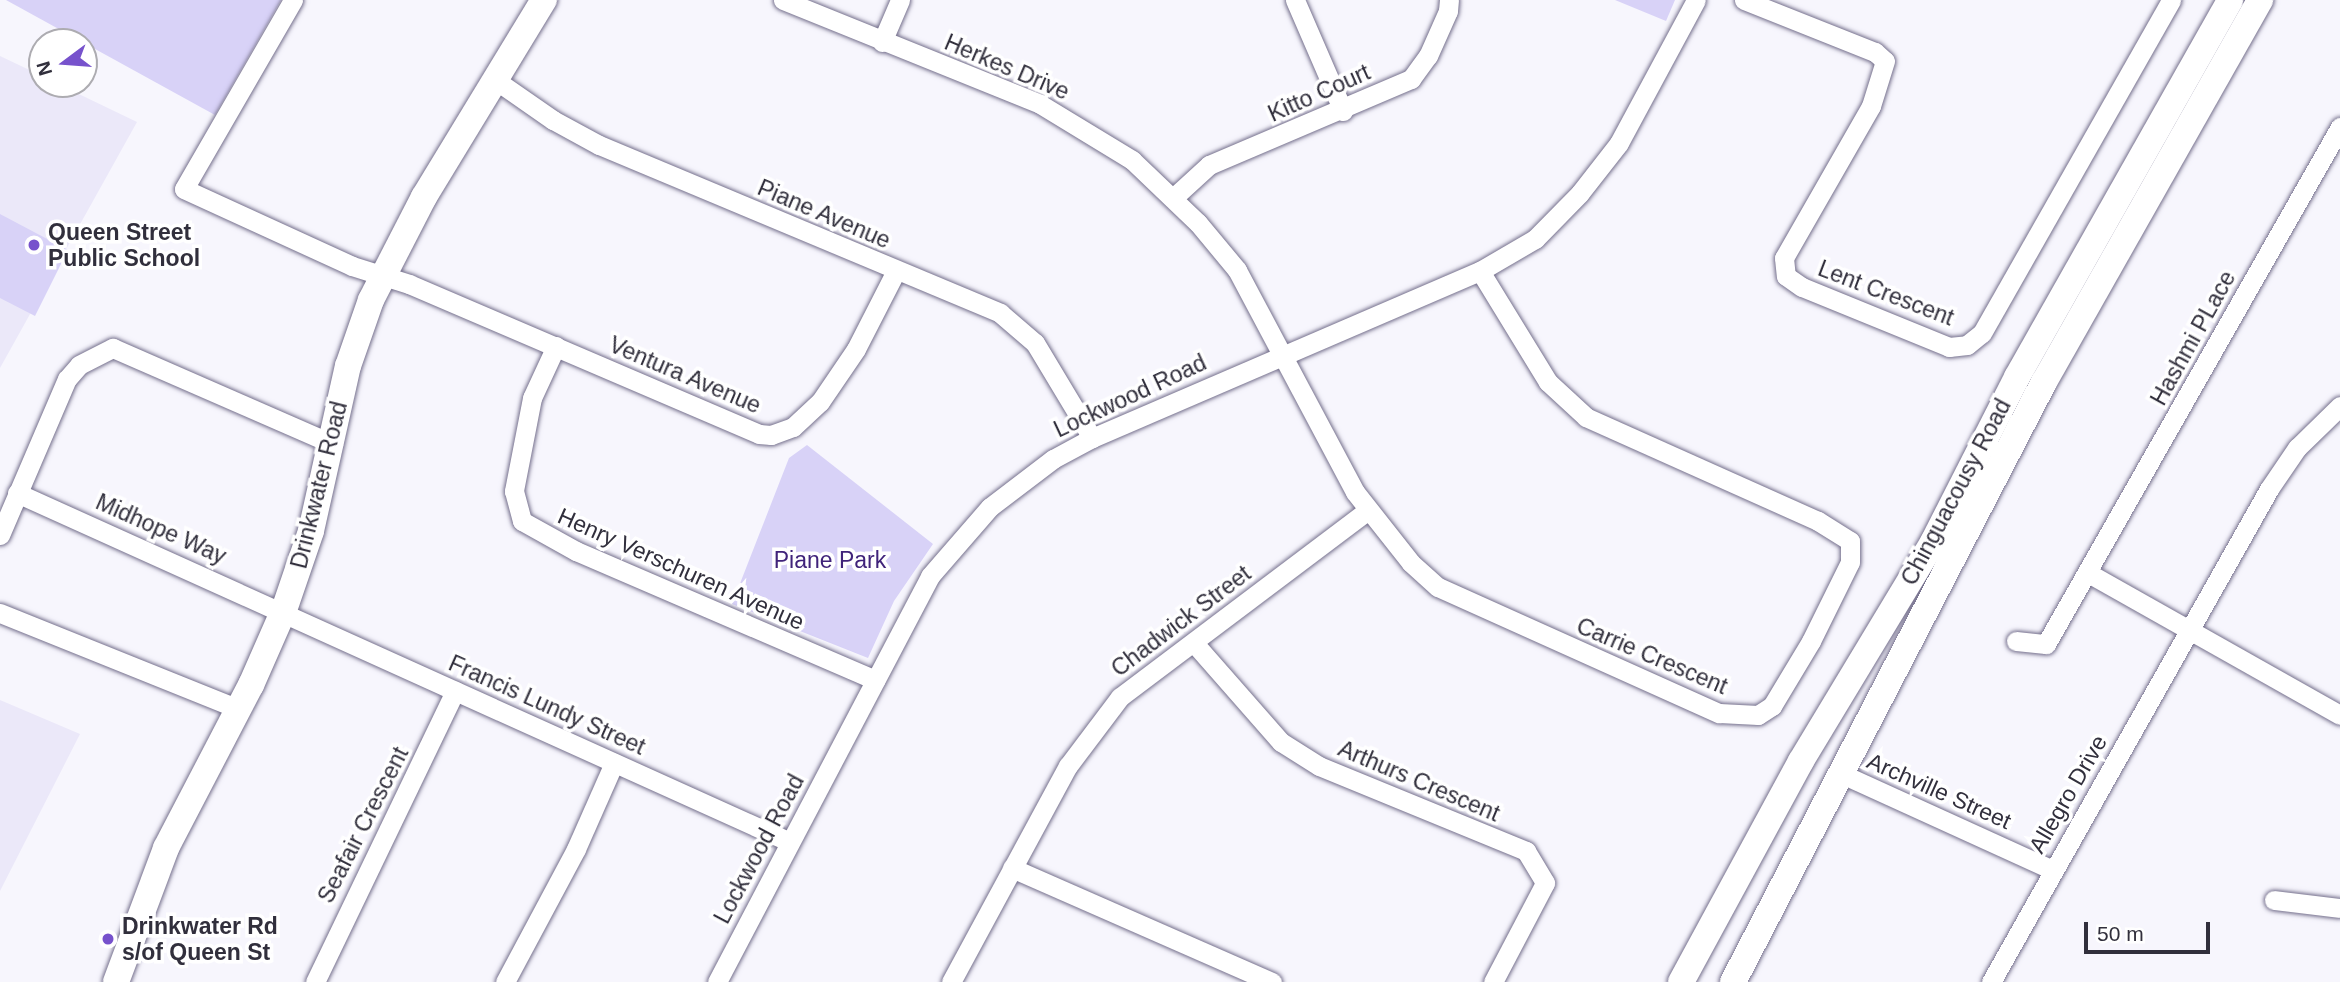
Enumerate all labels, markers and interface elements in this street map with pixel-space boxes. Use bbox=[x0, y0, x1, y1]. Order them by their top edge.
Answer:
north arrow bbox=[28, 28, 98, 98]
street label: Herkes Drive bbox=[940, 28, 1074, 106]
street label: Kitto Court bbox=[1264, 58, 1374, 128]
text: N bbox=[32, 59, 56, 78]
street label: Piane Avenue bbox=[753, 173, 895, 255]
place label: Queen Street Public School bbox=[48, 218, 200, 272]
marker: Queen Street Public School bbox=[26, 237, 42, 253]
street label: Lent Crescent bbox=[1814, 254, 1958, 332]
street label: Hashmi PLace bbox=[2145, 266, 2241, 410]
street label: Ventura Avenue bbox=[604, 330, 766, 420]
street label: Lockwood Road bbox=[1049, 349, 1211, 443]
street label: Chinguacousy Road bbox=[1895, 394, 2017, 590]
street label: Drinkwater Road bbox=[285, 399, 353, 571]
street label: Midhope Way bbox=[92, 488, 230, 570]
street label: Henry Verschuren Avenue bbox=[553, 502, 809, 636]
park label: Piane Park bbox=[774, 546, 886, 574]
street label: Chadwick Street bbox=[1106, 560, 1256, 682]
street label: Carrie Crescent bbox=[1572, 612, 1732, 700]
street label: Francis Lundy Street bbox=[444, 649, 650, 761]
street label: Allegro Drive bbox=[2023, 730, 2113, 858]
street label: Arthurs Crescent bbox=[1334, 735, 1504, 827]
street label: Seafair Crescent bbox=[312, 742, 414, 908]
street label: Archville Street bbox=[1863, 747, 2015, 835]
street label: Lockwood Road bbox=[708, 770, 810, 928]
scale bar bbox=[2088, 908, 2214, 952]
place label: Drinkwater Rd s/of Queen St bbox=[122, 912, 278, 966]
text: 50 m bbox=[2097, 922, 2144, 945]
marker: Drinkwater Rd s/of Queen St bbox=[100, 931, 116, 947]

